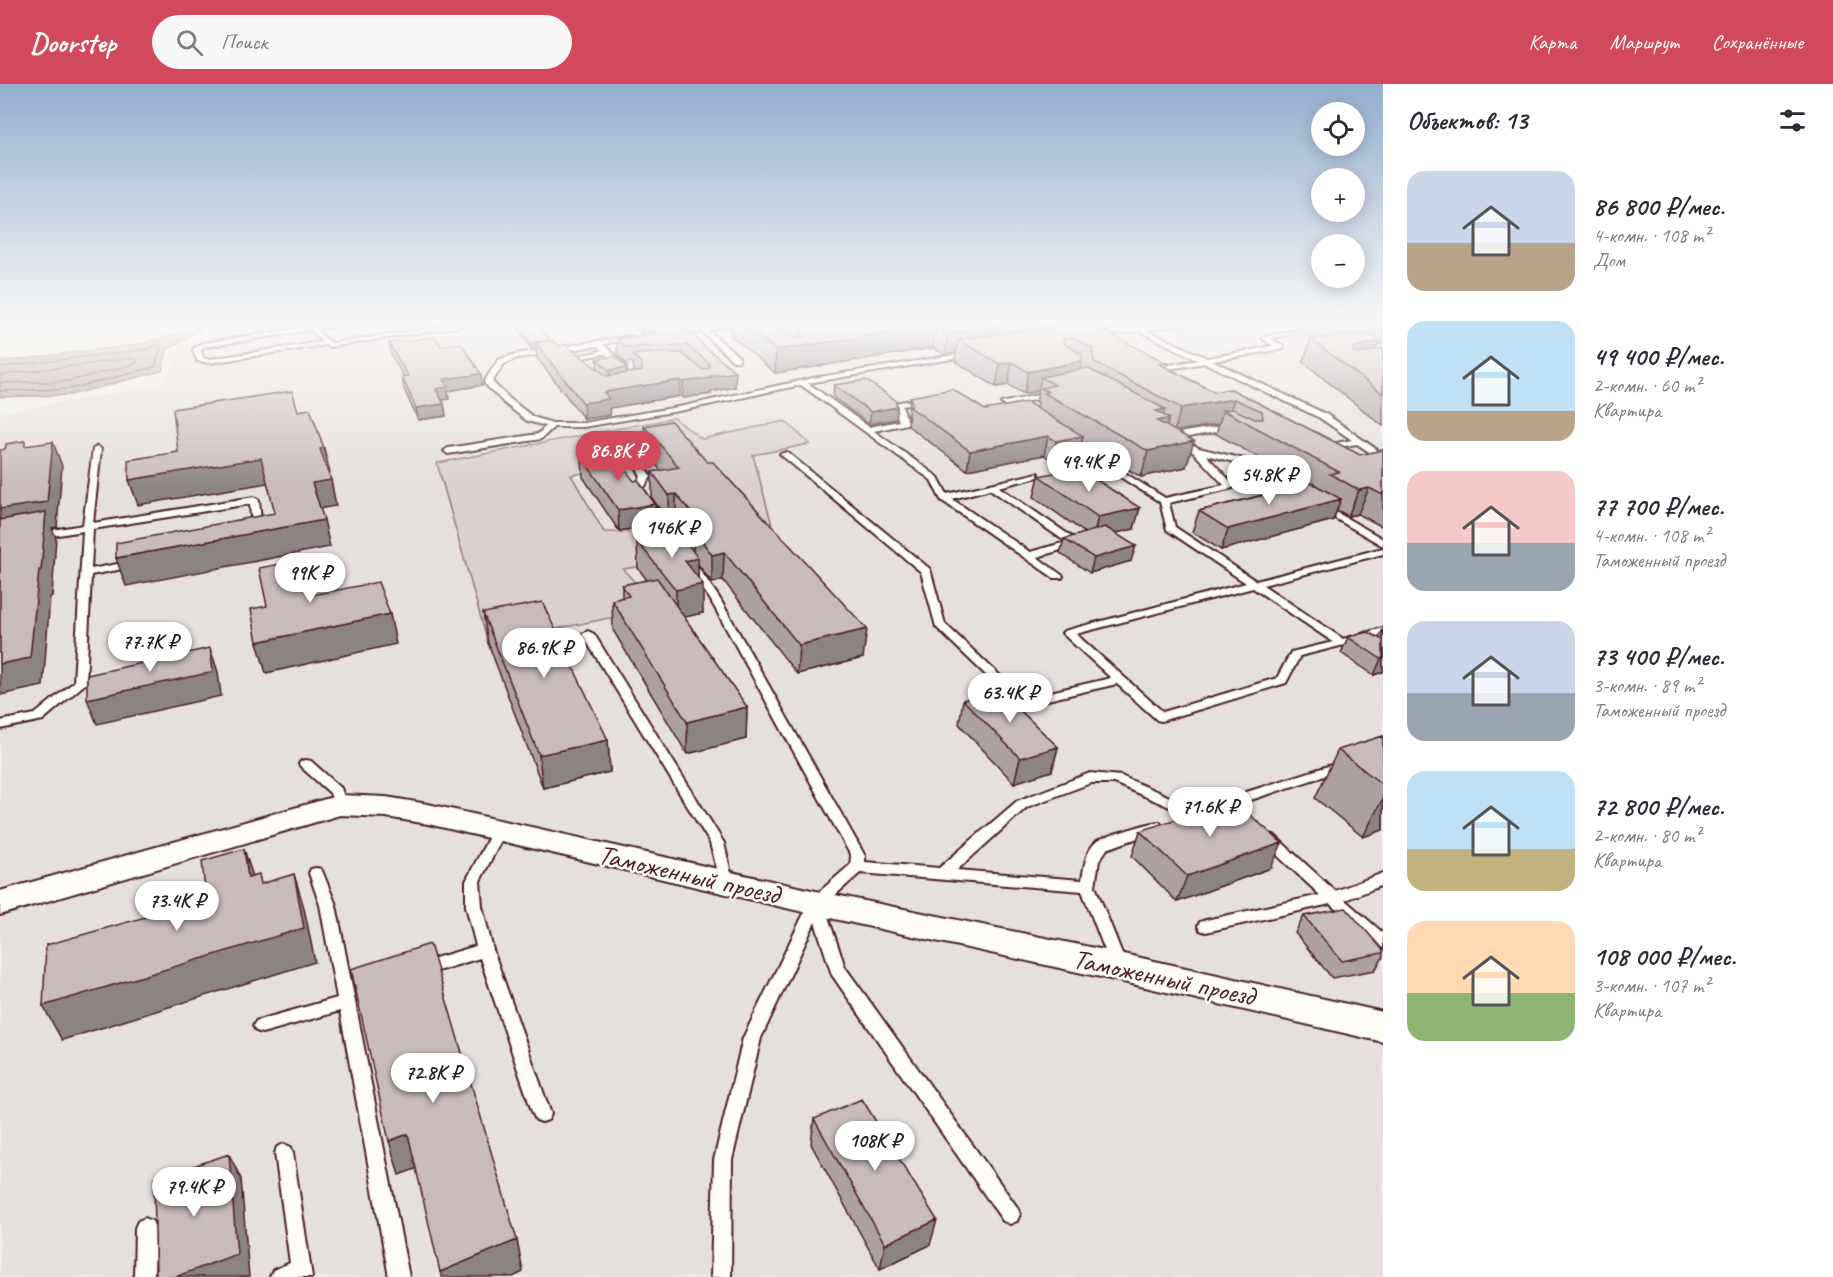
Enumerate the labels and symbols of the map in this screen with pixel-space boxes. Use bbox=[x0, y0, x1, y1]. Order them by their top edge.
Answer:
pin: 86.8K ₽ bbox=[563, 431, 673, 482]
pin: 49.4K ₽ bbox=[1034, 442, 1144, 493]
pin: 54.8K ₽ bbox=[1214, 455, 1324, 506]
pin: 146K ₽ bbox=[623, 508, 721, 559]
pin: 99K ₽ bbox=[268, 553, 352, 604]
pin: 77.7K ₽ bbox=[95, 622, 205, 673]
pin: 86.9K ₽ bbox=[489, 628, 599, 679]
pin: 63.4K ₽ bbox=[955, 673, 1065, 724]
pin: 71.6K ₽ bbox=[1155, 787, 1265, 838]
street label: Таможенный проезд bbox=[595, 836, 786, 913]
pin: 73.4K ₽ bbox=[122, 881, 232, 932]
street label: Таможенный проезд bbox=[1070, 941, 1261, 1014]
pin: 72.8K ₽ bbox=[378, 1053, 488, 1104]
pin: 108K ₽ bbox=[826, 1121, 924, 1172]
pin: 79.4K ₽ bbox=[139, 1167, 249, 1218]

